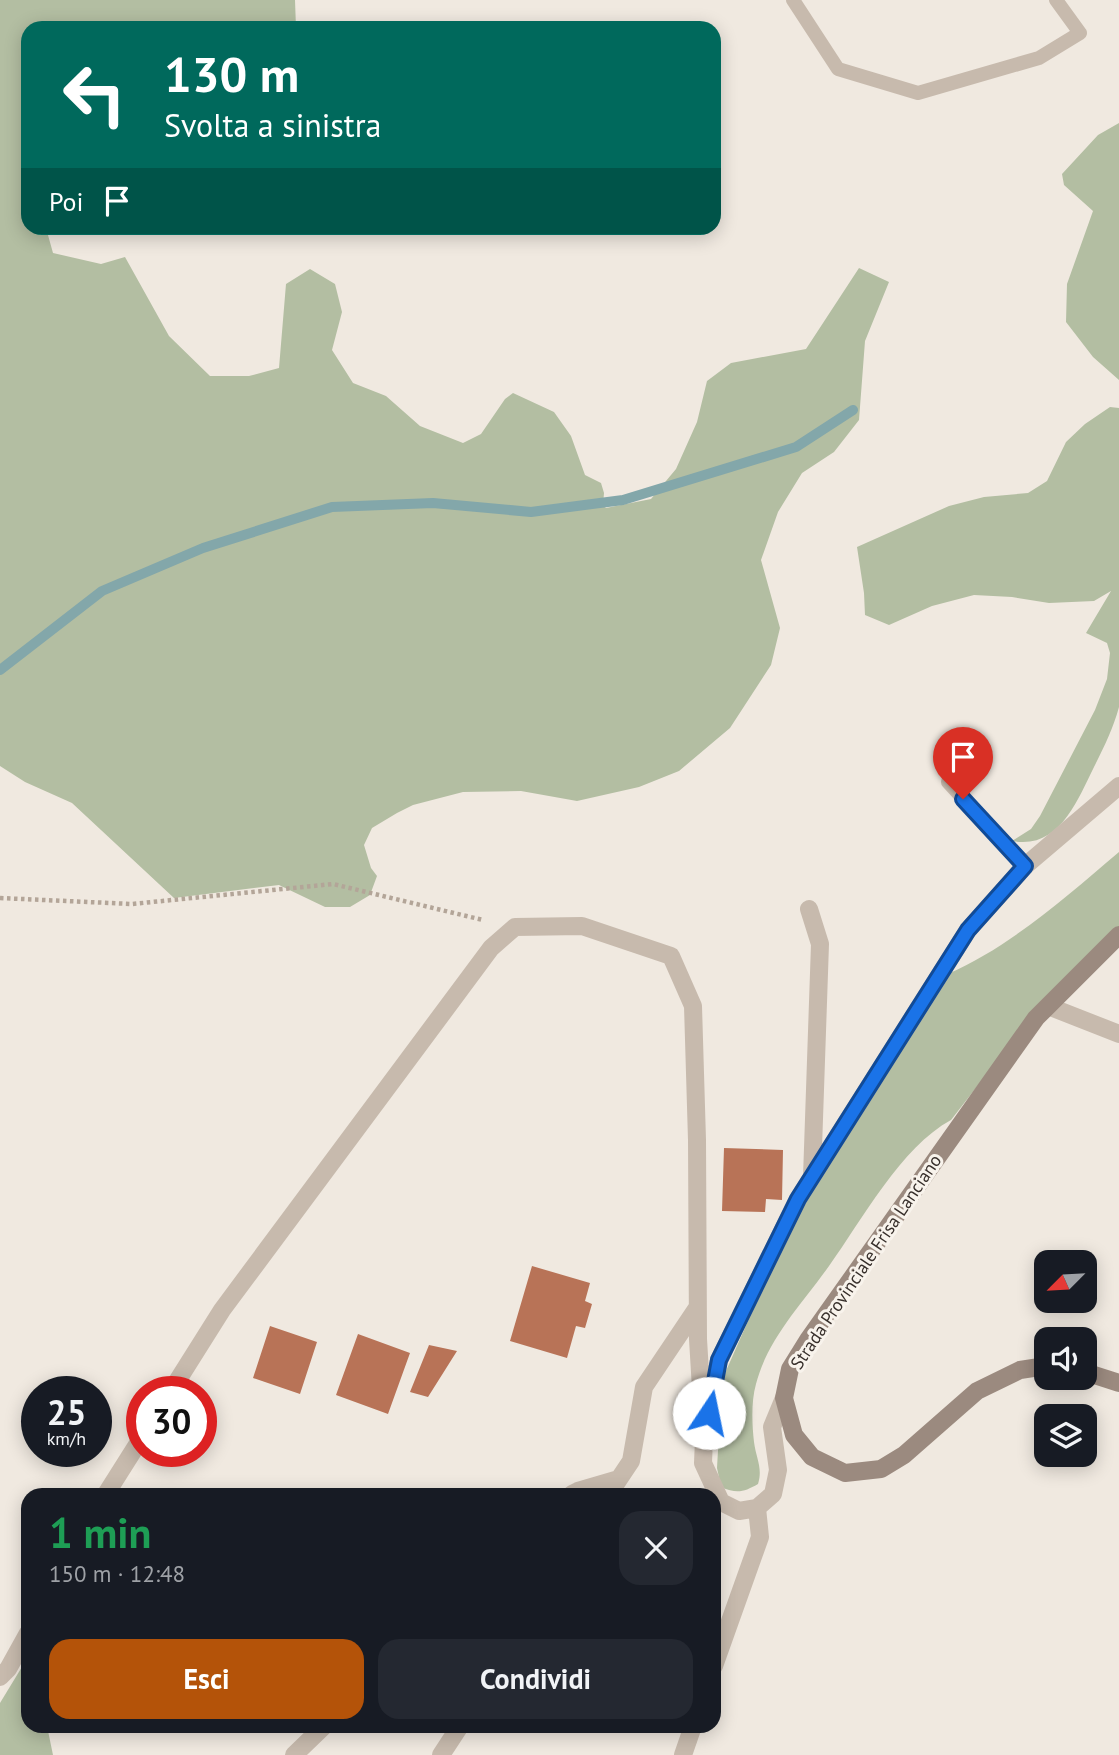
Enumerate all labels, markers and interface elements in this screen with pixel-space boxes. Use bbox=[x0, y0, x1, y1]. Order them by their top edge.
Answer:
text: 130 m bbox=[164, 42, 299, 106]
icon: left bbox=[49, 49, 140, 140]
text: Svolta a sinistra bbox=[164, 104, 381, 146]
icon: arrive bbox=[98, 182, 136, 220]
text: Poi bbox=[49, 185, 84, 218]
pin bbox=[933, 727, 993, 799]
icon: arrive bbox=[944, 738, 982, 776]
street label: Strada Provinciale Frisa Lanciano bbox=[785, 1150, 946, 1374]
north arrow bbox=[1034, 1250, 1097, 1312]
map controls bbox=[1034, 1250, 1097, 1467]
button: sound bbox=[1034, 1327, 1097, 1390]
speed limit sign: 30 bbox=[126, 1376, 217, 1467]
position arrow bbox=[672, 1376, 746, 1450]
text: 25 bbox=[47, 1389, 86, 1435]
button: layers bbox=[1034, 1404, 1097, 1467]
text: km/h bbox=[47, 1427, 86, 1450]
text: 1 min bbox=[49, 1505, 151, 1560]
button: close bbox=[619, 1511, 693, 1585]
text: 150 m · 12:48 bbox=[49, 1559, 185, 1588]
button: Esci bbox=[49, 1639, 364, 1719]
button: Condividi bbox=[378, 1639, 693, 1719]

